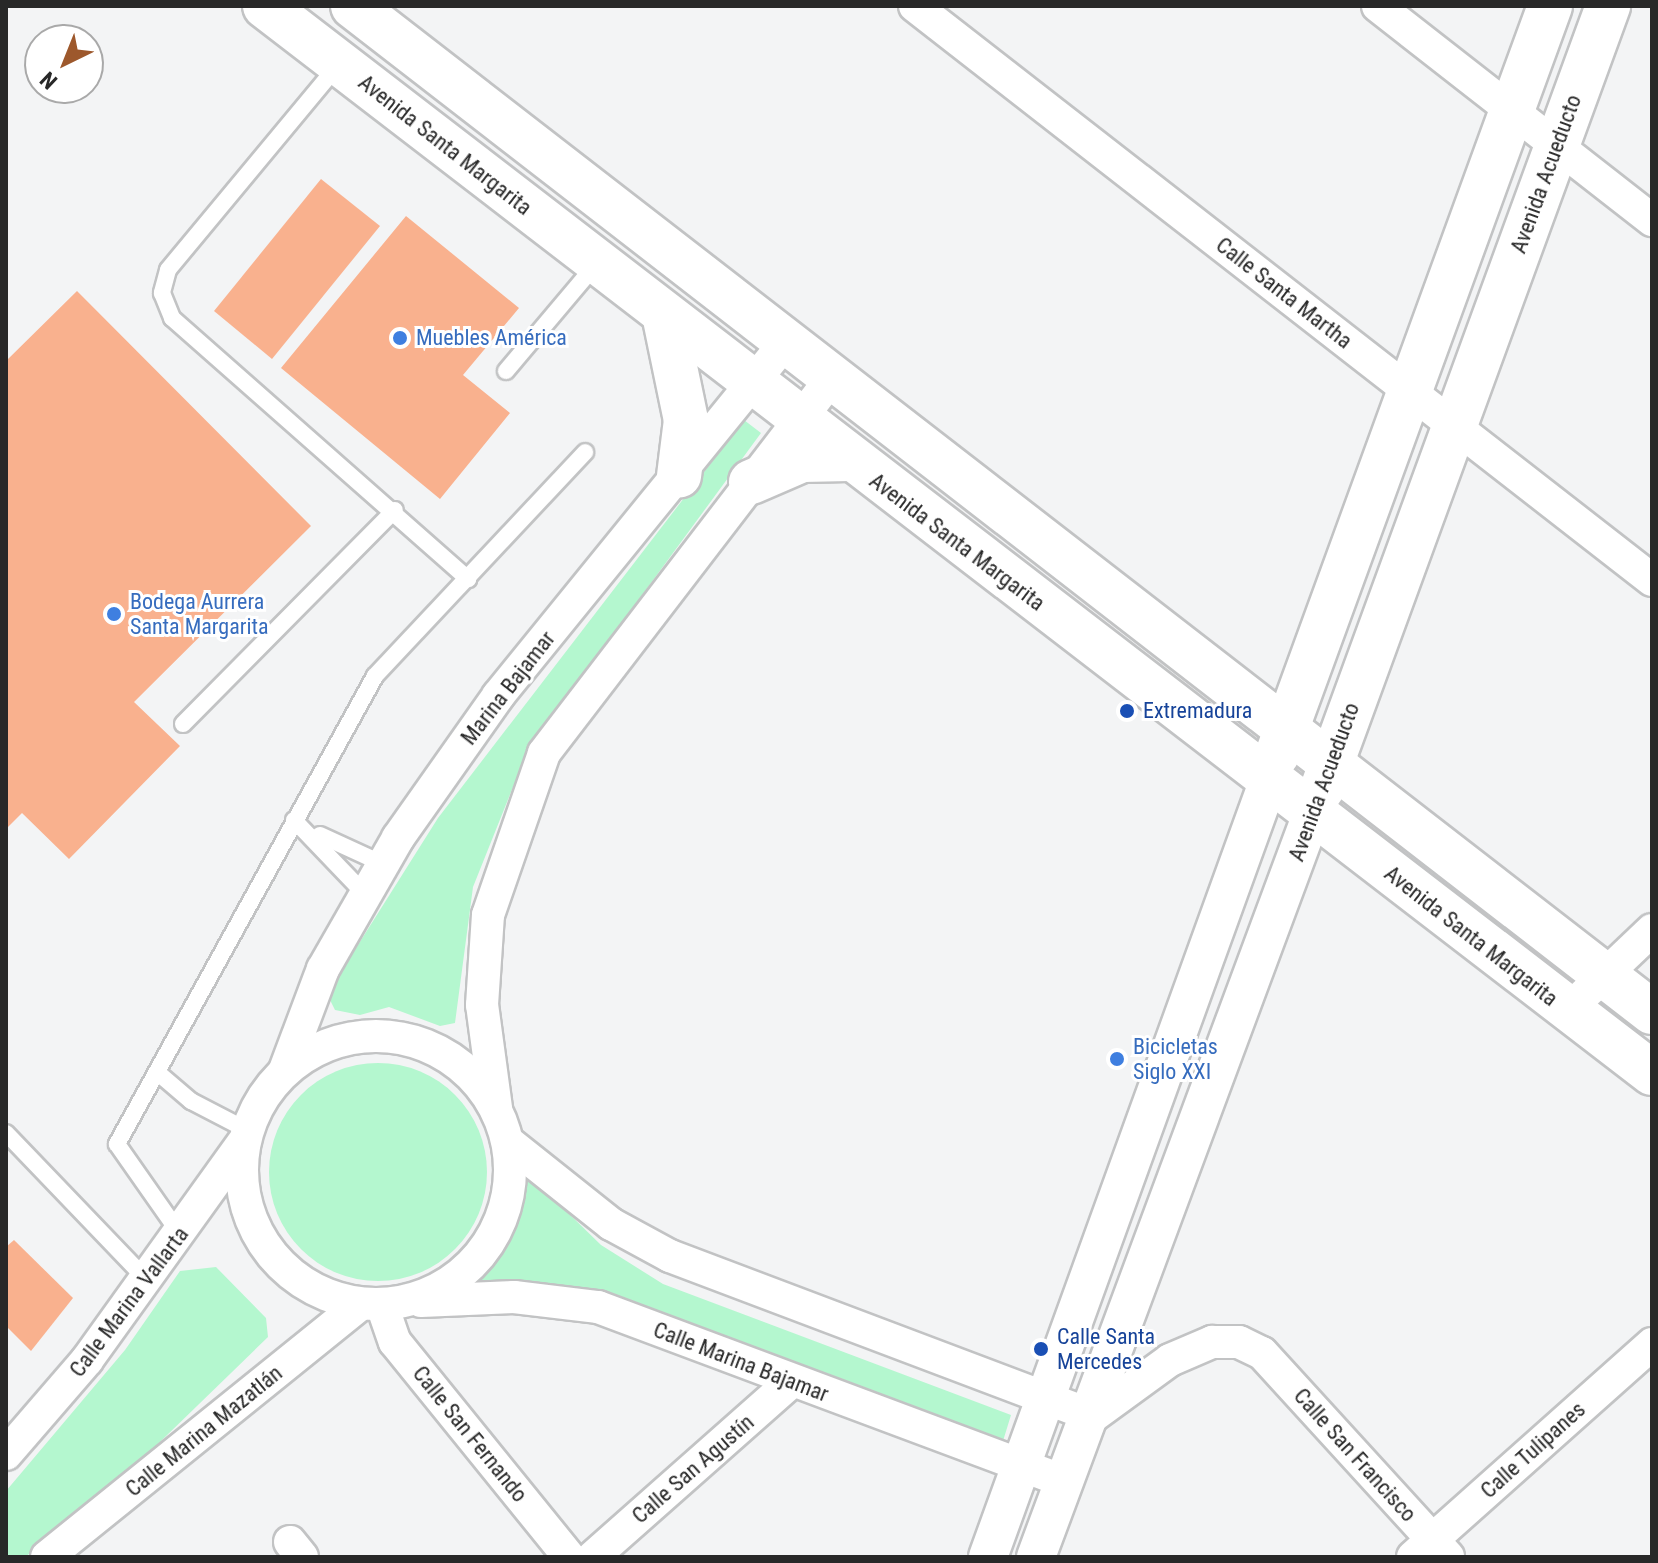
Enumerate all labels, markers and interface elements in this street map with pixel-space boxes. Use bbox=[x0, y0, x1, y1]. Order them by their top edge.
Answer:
north arrow bbox=[24, 24, 104, 104]
text: N bbox=[35, 67, 62, 94]
street label: Avenida Santa Margarita bbox=[353, 69, 537, 221]
street label: Avenida Acueducto bbox=[1505, 91, 1587, 257]
street label: Calle Santa Martha bbox=[1211, 232, 1357, 354]
place label: Muebles América bbox=[416, 325, 567, 351]
marker: Muebles América bbox=[391, 329, 409, 347]
street label: Avenida Santa Margarita bbox=[864, 468, 1050, 616]
place label: Bodega Aurrera Santa Margarita bbox=[130, 588, 269, 640]
marker: Bodega Aurrera Santa Margarita bbox=[105, 605, 123, 623]
street label: Marina Bajamar bbox=[455, 626, 561, 750]
place label: Extremadura bbox=[1143, 698, 1252, 724]
street label: Avenida Acueducto bbox=[1283, 699, 1365, 865]
marker: Extremadura bbox=[1118, 702, 1136, 720]
street label: Avenida Santa Margarita bbox=[1379, 860, 1563, 1012]
place label: Bicicletas Siglo XXI bbox=[1133, 1033, 1218, 1084]
marker: Bicicletas Siglo XXI bbox=[1108, 1050, 1126, 1068]
street label: Calle Marina Vallarta bbox=[64, 1222, 194, 1382]
street label: Calle Marina Bajamar bbox=[650, 1316, 832, 1408]
place label: Calle Santa Mercedes bbox=[1057, 1323, 1155, 1374]
marker: Calle Santa Mercedes bbox=[1032, 1340, 1050, 1358]
street label: Calle Marina Mazatlán bbox=[120, 1360, 288, 1502]
street label: Calle San Fernando bbox=[407, 1361, 533, 1507]
street label: Calle San Francisco bbox=[1288, 1383, 1422, 1527]
street label: Calle Tulipanes bbox=[1475, 1396, 1591, 1504]
street label: Calle San Agustín bbox=[627, 1409, 759, 1529]

